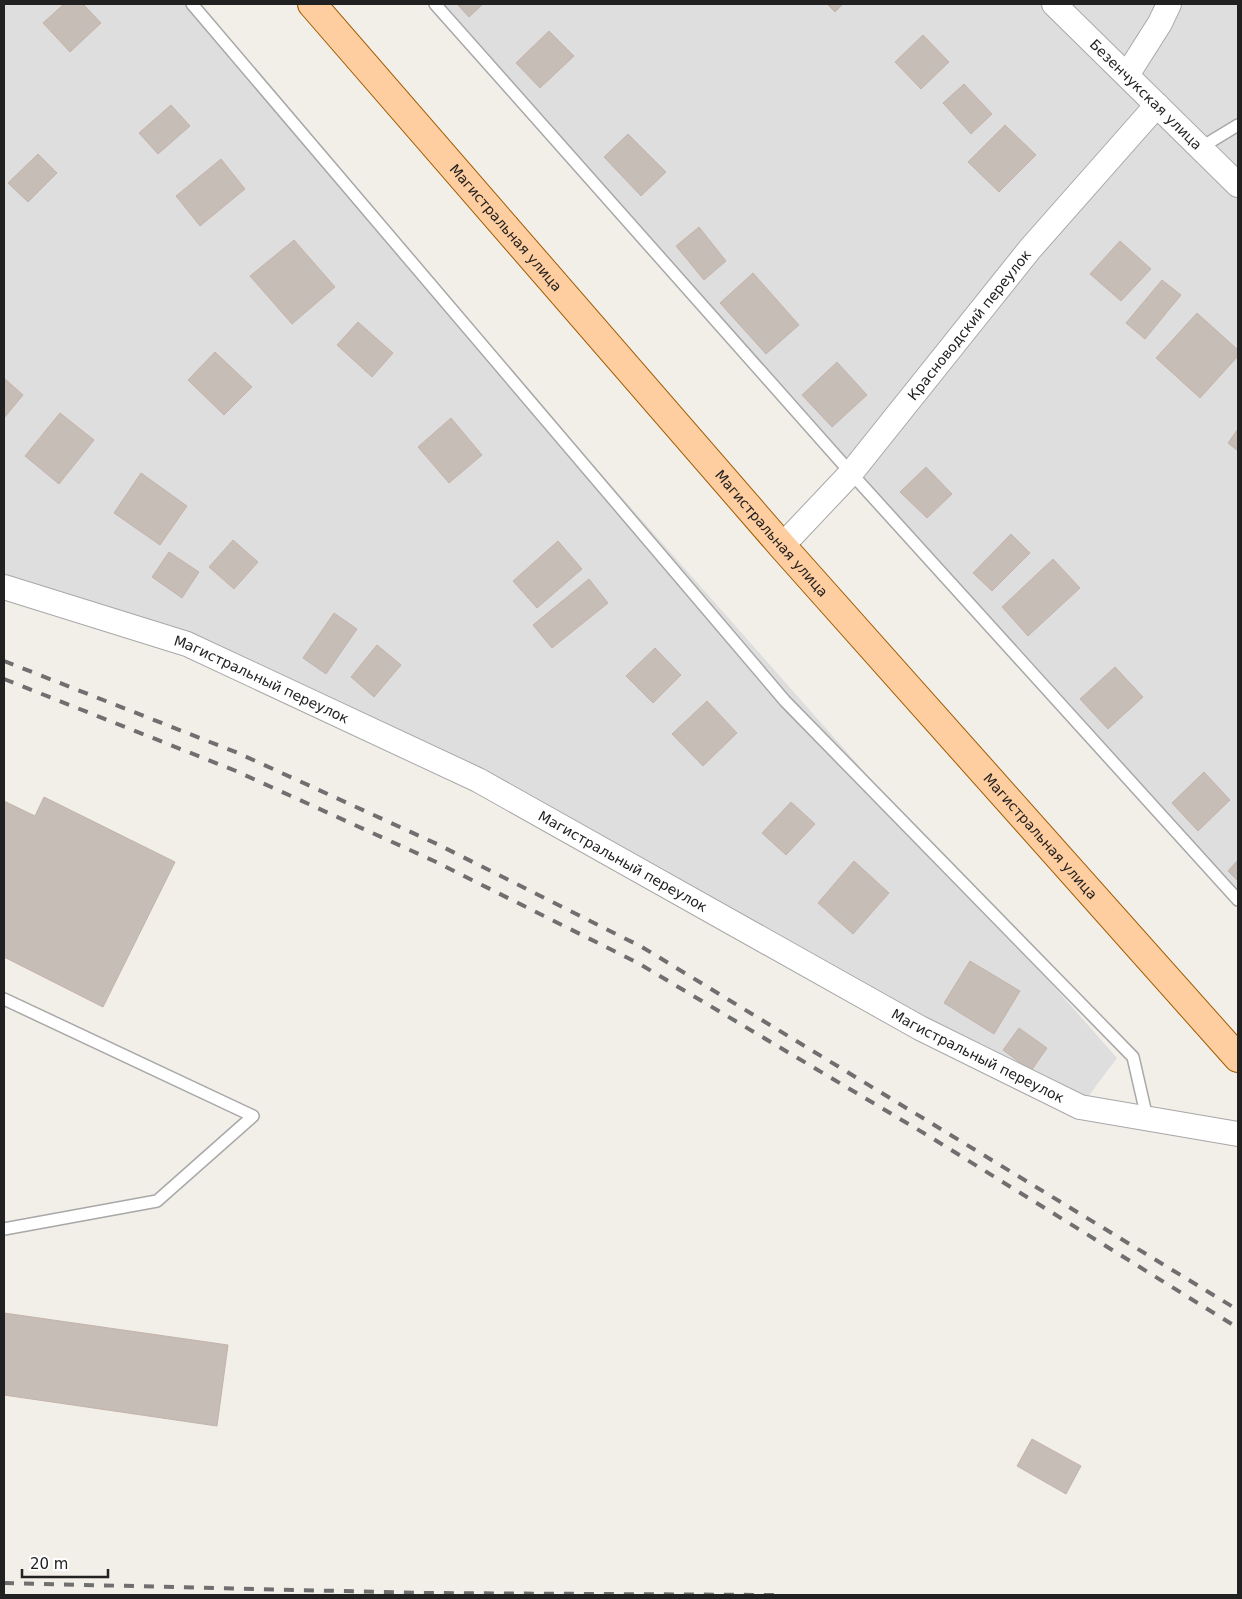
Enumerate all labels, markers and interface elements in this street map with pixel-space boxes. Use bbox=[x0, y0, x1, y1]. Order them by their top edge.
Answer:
street label: Безенчукская улица bbox=[1087, 36, 1205, 153]
street label: Магистральная улица bbox=[447, 161, 565, 294]
street label: Красноводский переулок bbox=[904, 247, 1034, 403]
street label: Магистральная улица bbox=[712, 467, 831, 600]
street label: Магистральный переулок bbox=[172, 632, 352, 727]
street label: Магистральная улица bbox=[980, 770, 1101, 902]
street label: Магистральный переулок bbox=[536, 808, 710, 915]
street label: Магистральный переулок bbox=[889, 1006, 1067, 1106]
scale bar bbox=[22, 1546, 109, 1578]
text: 20 m bbox=[30, 1555, 68, 1573]

